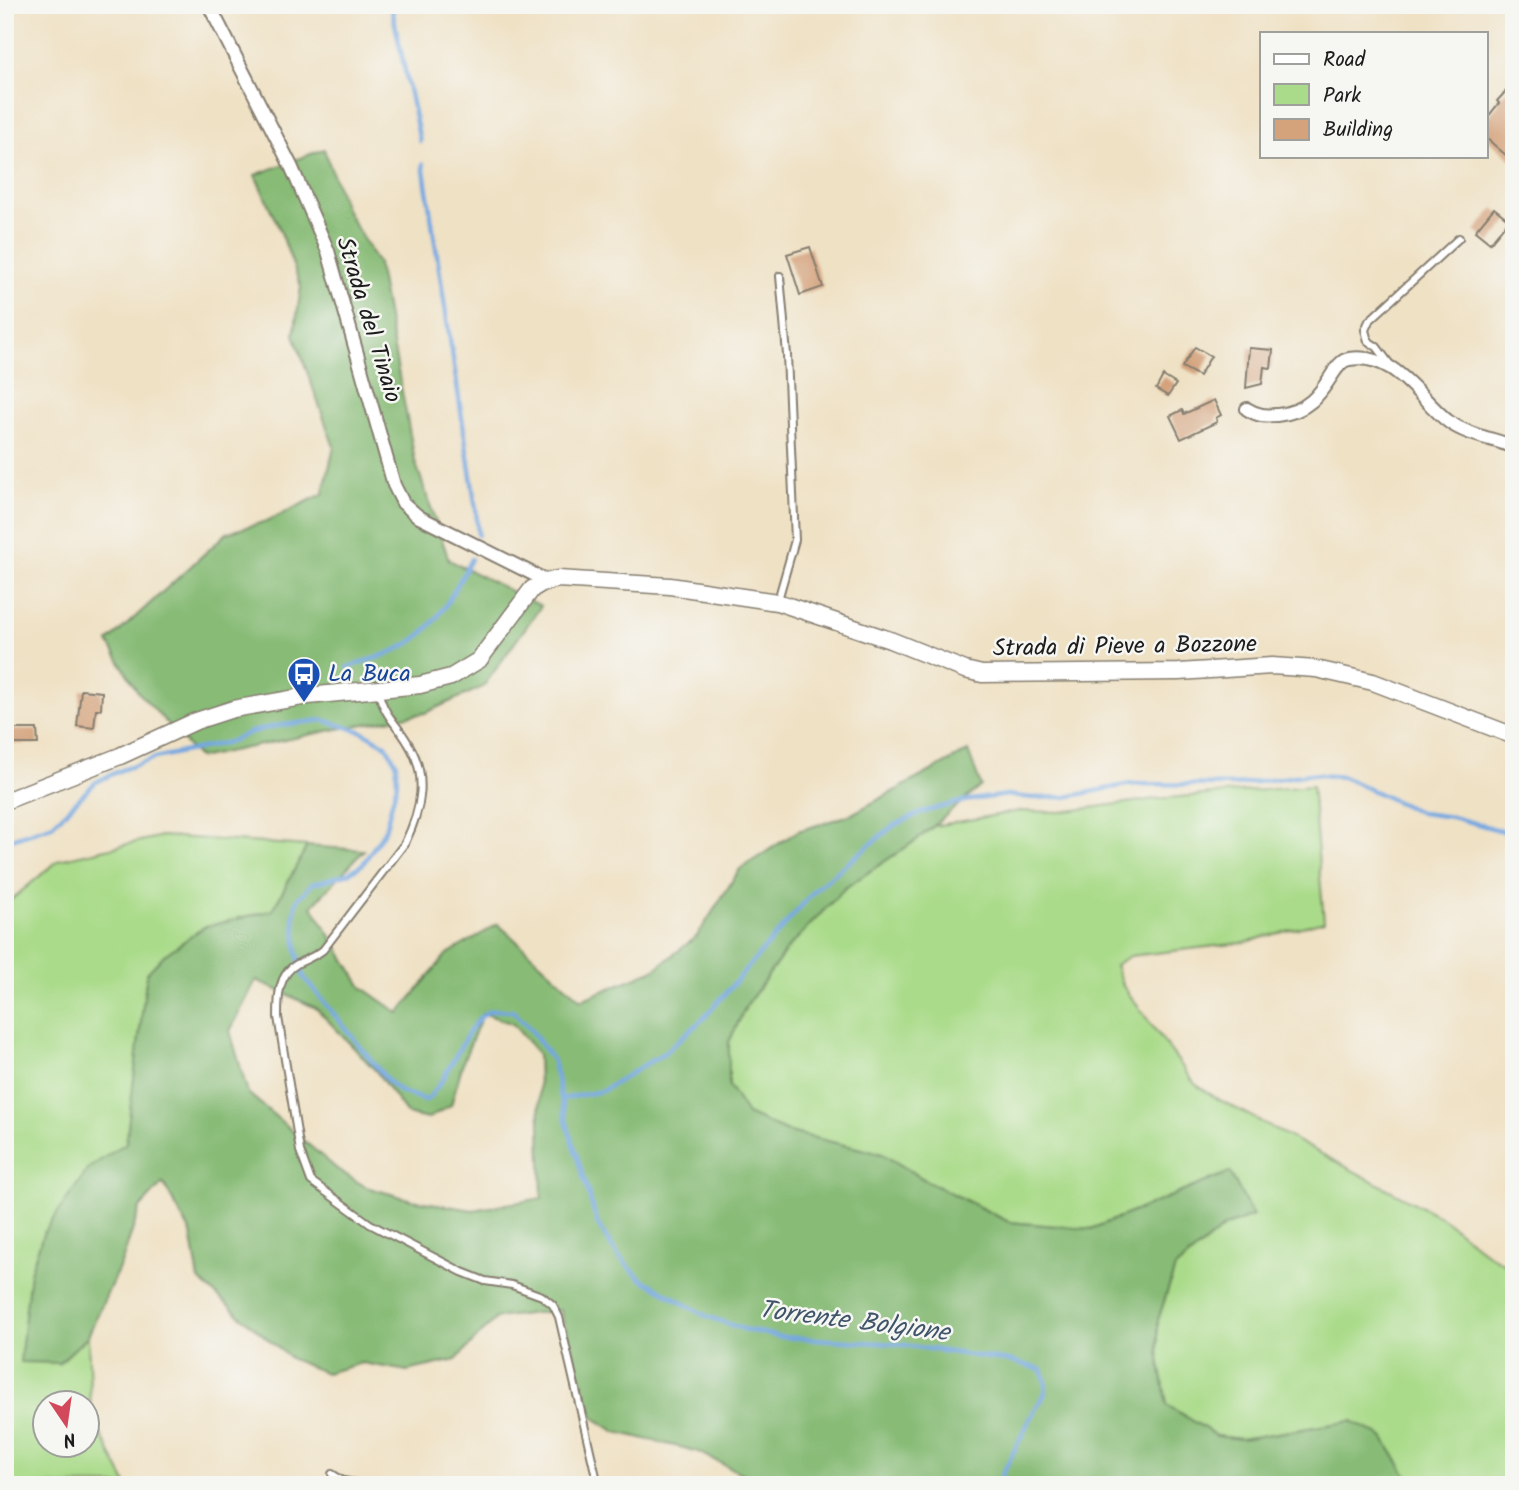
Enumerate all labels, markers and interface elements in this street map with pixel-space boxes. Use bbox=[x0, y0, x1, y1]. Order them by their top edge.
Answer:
legend bbox=[1260, 32, 1488, 158]
text: Road bbox=[1323, 44, 1366, 77]
text: Park bbox=[1323, 80, 1361, 113]
text: Building bbox=[1323, 114, 1393, 147]
street label: Strada del Tinaio bbox=[324, 232, 412, 408]
street label: Strada di Pieve a Bozzone bbox=[993, 625, 1258, 669]
bus stop icon: La Buca bbox=[285, 655, 323, 704]
place label: La Buca bbox=[328, 655, 411, 694]
water label: Torrente Bolgione bbox=[757, 1290, 954, 1355]
north arrow bbox=[32, 1388, 102, 1458]
text: N bbox=[60, 1423, 79, 1455]

